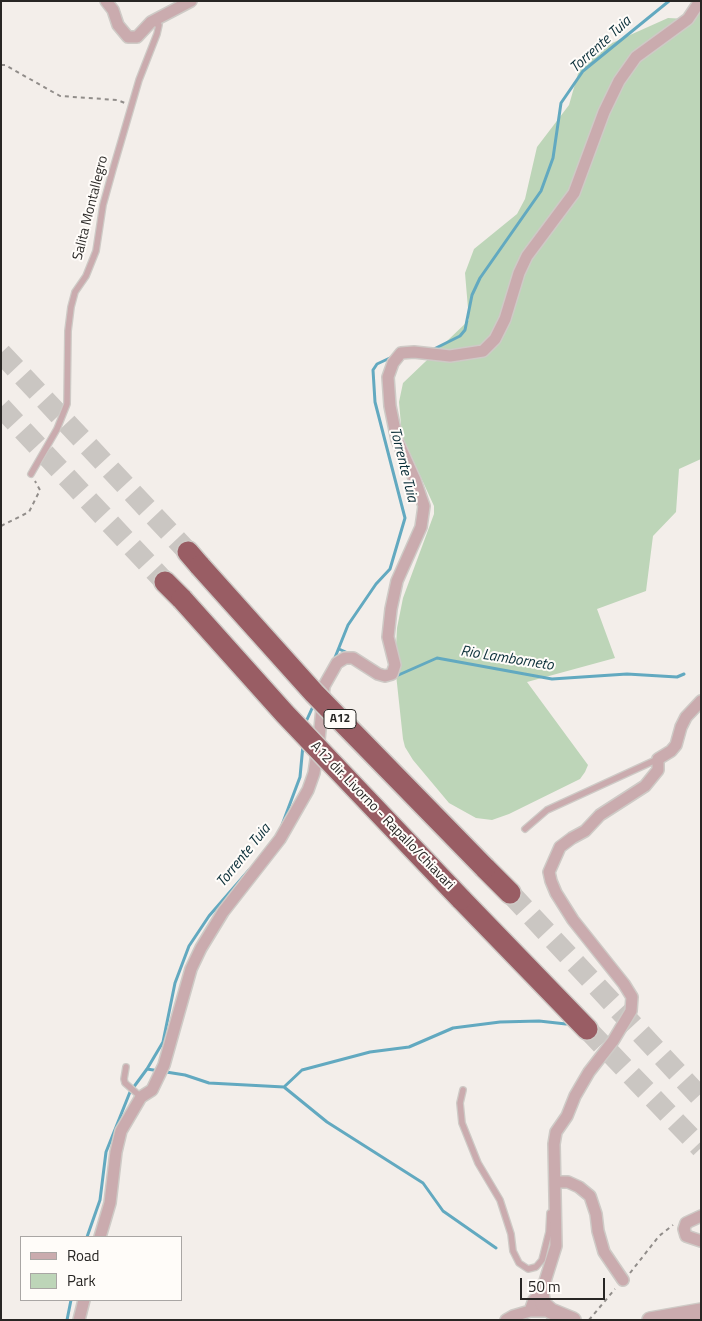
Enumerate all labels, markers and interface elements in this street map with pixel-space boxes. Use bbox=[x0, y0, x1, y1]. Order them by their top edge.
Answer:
water label: Torrente Tuia bbox=[567, 13, 635, 77]
street label: Salita Montallegro bbox=[70, 154, 112, 262]
water label: Torrente Tuia bbox=[385, 426, 421, 504]
water label: Rio Lamborneto bbox=[459, 643, 555, 675]
road number: A12 bbox=[324, 710, 356, 729]
street label: A12 dir. Livorno - Rapallo/Chiavari bbox=[307, 738, 457, 894]
water label: Torrente Tuia bbox=[213, 821, 275, 891]
legend bbox=[20, 1236, 182, 1301]
text: Road bbox=[67, 1244, 99, 1267]
scale bar bbox=[522, 1268, 607, 1300]
text: Park bbox=[67, 1269, 96, 1292]
text: 50 m bbox=[528, 1275, 561, 1298]

